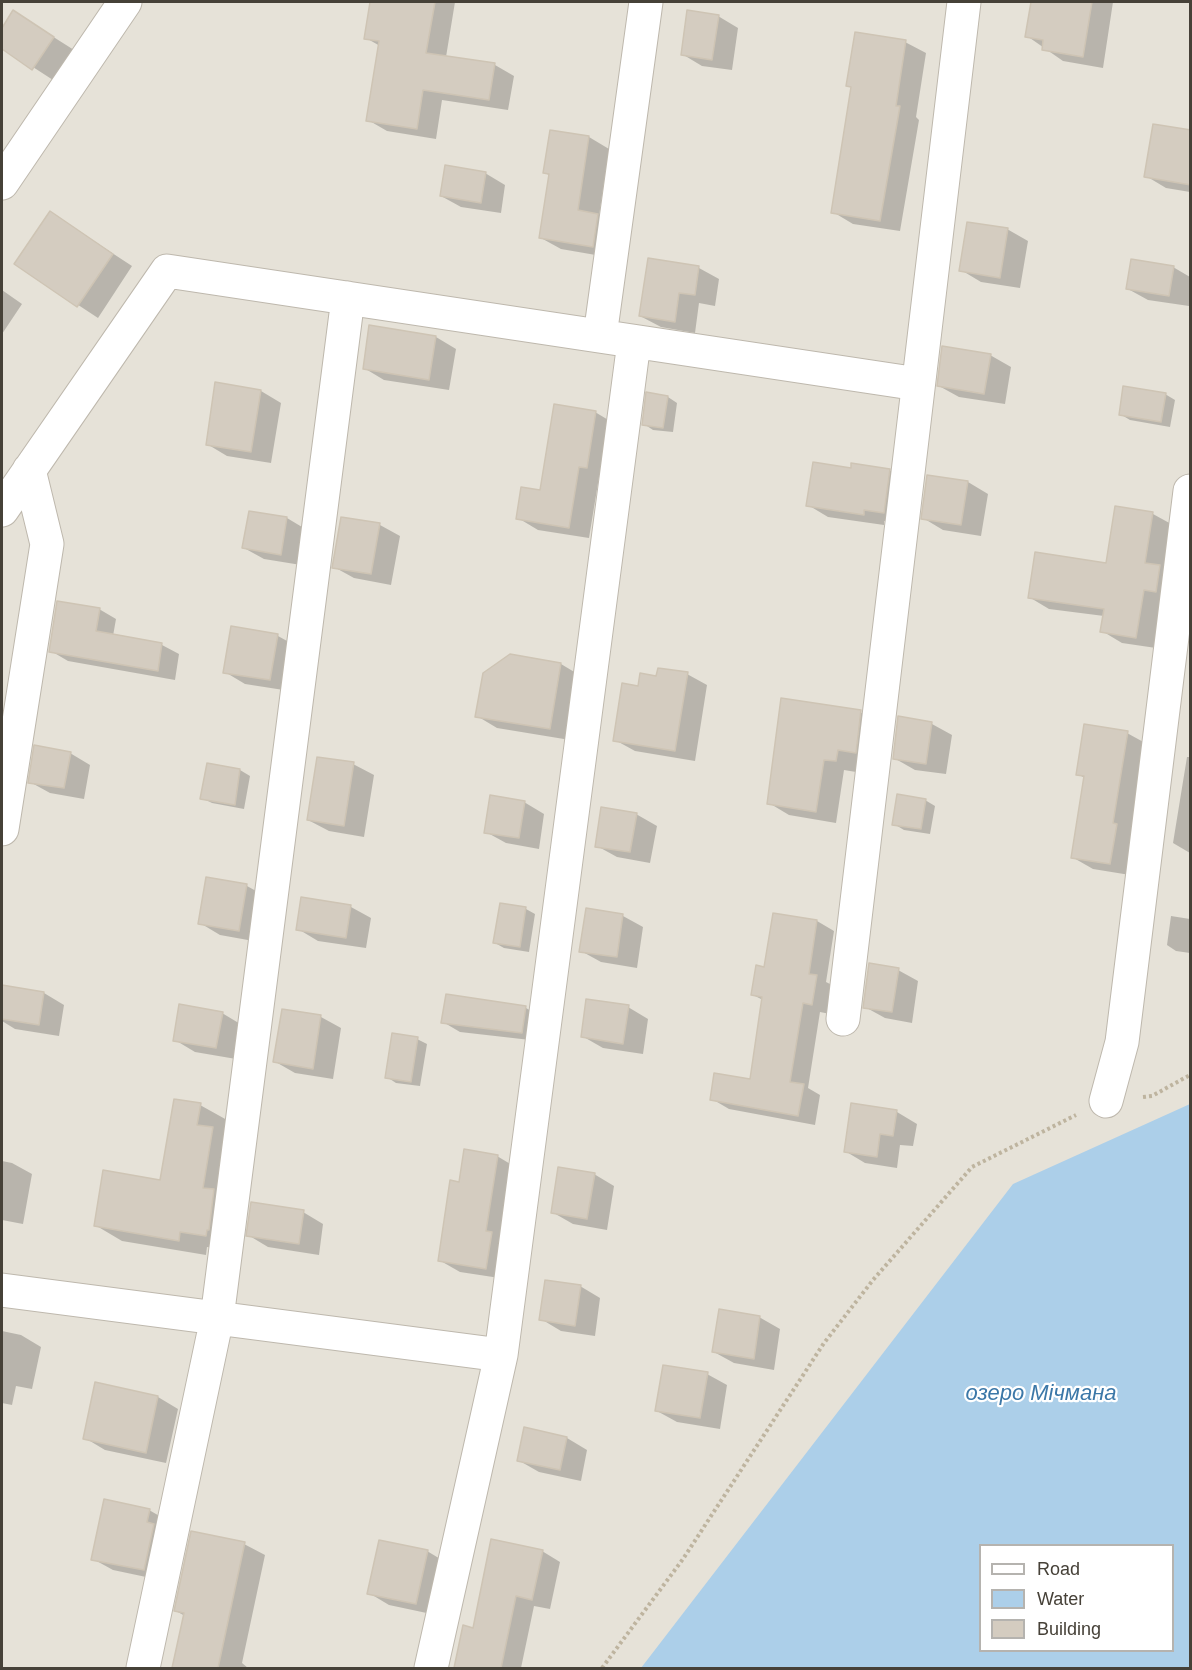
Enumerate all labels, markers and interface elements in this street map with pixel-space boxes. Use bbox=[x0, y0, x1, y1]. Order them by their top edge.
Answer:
water label: озеро Мічмана bbox=[965, 1381, 1117, 1407]
legend bbox=[979, 1544, 1174, 1652]
text: Road bbox=[1037, 1559, 1080, 1579]
text: Water bbox=[1037, 1589, 1084, 1609]
text: Building bbox=[1037, 1619, 1101, 1639]

